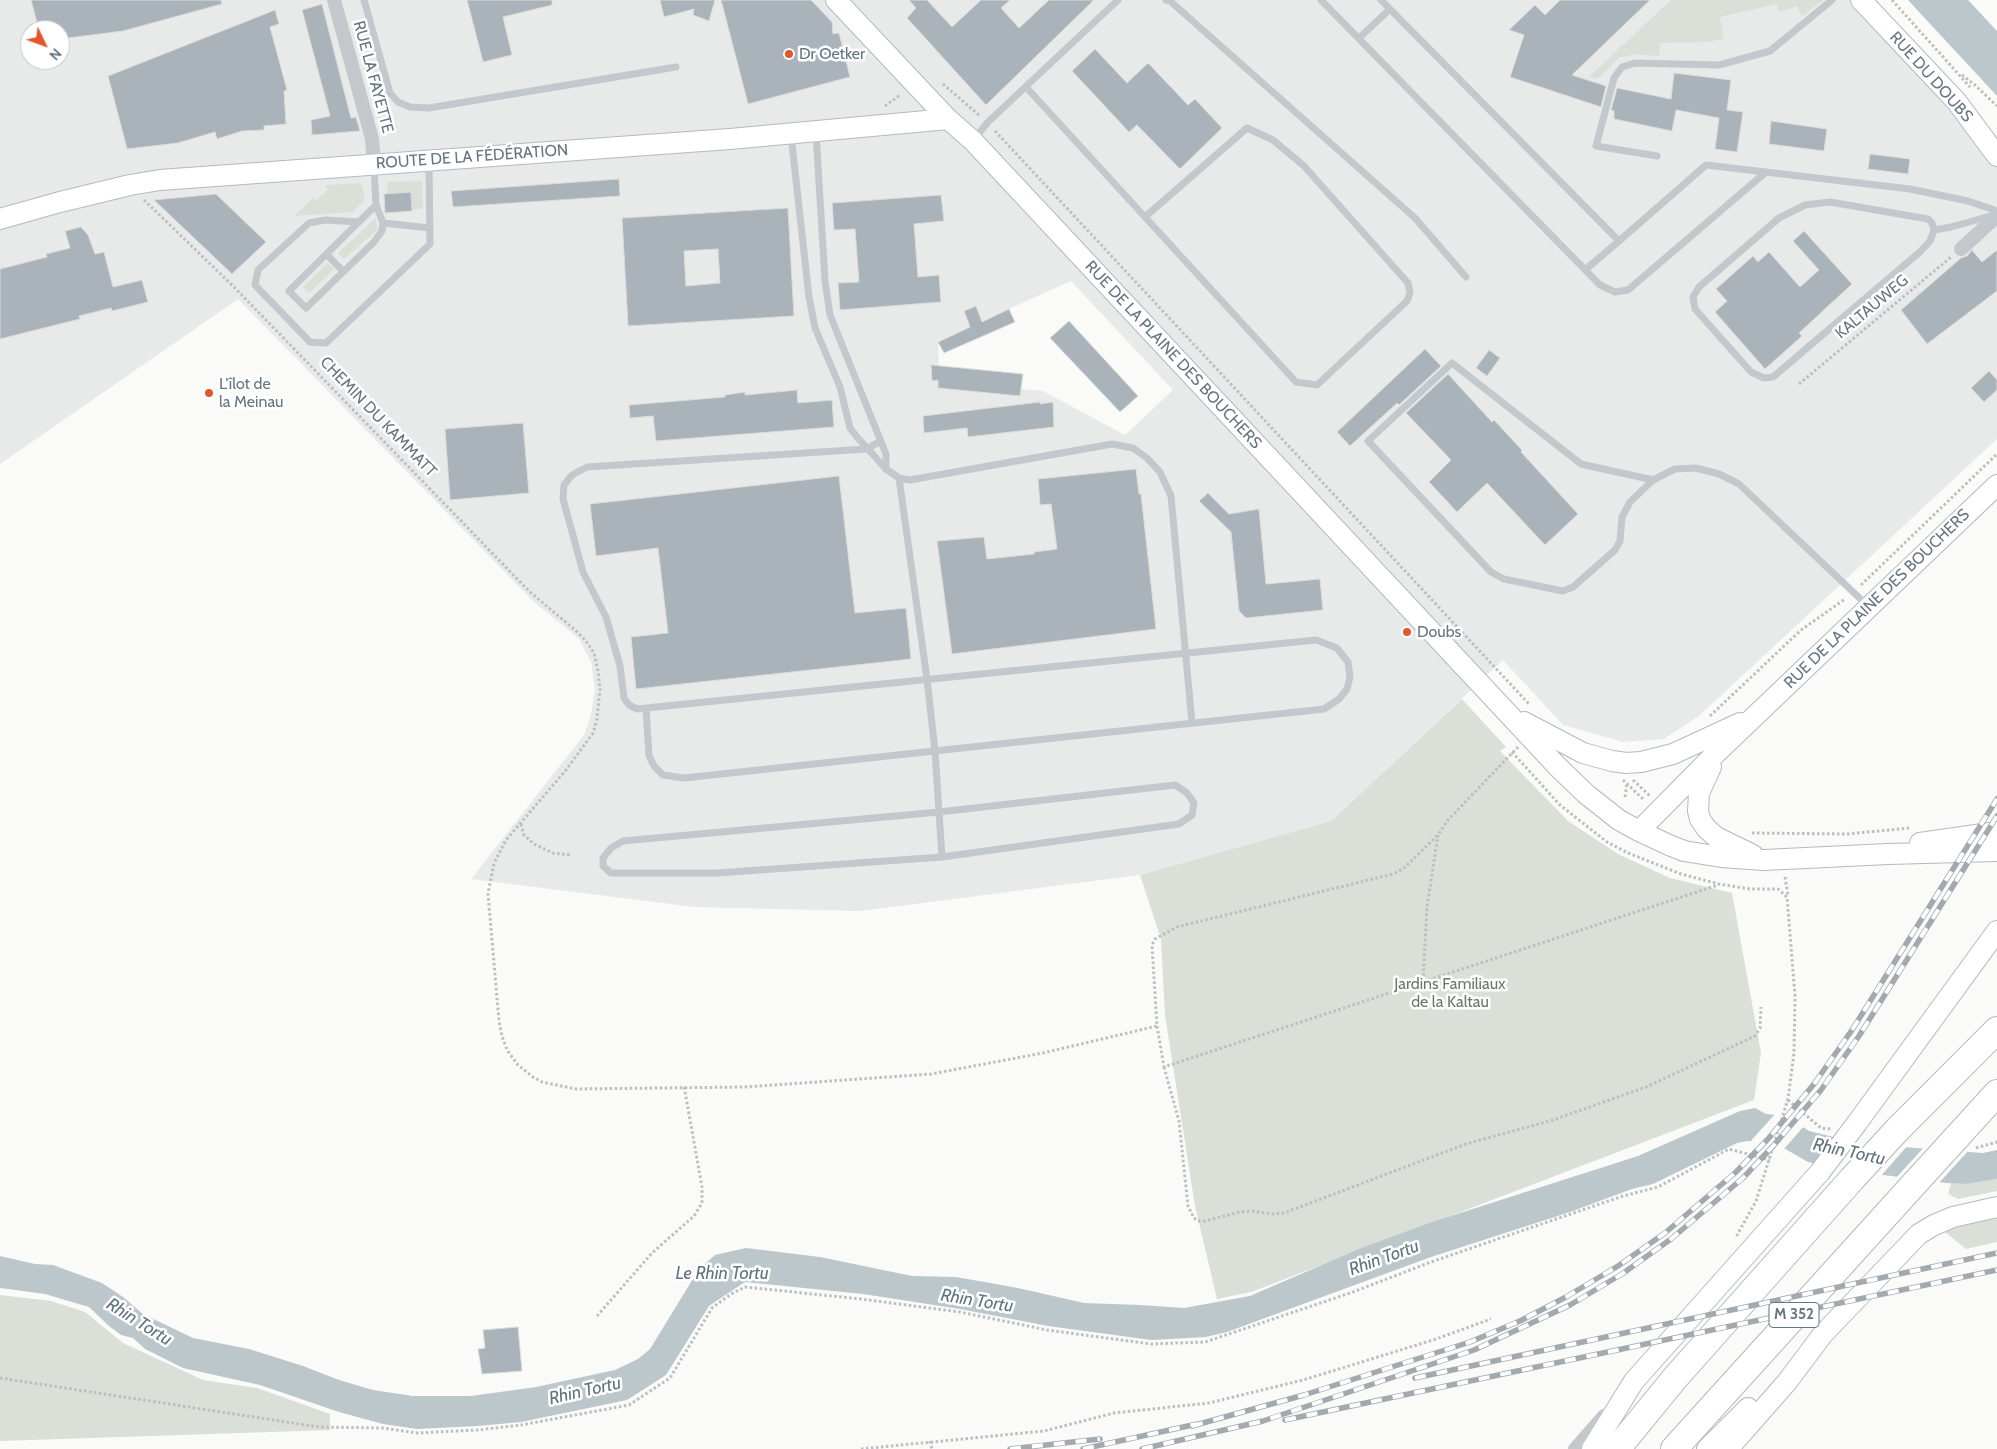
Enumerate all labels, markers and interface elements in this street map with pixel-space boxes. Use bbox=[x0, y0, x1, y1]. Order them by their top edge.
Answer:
street label: RUE LA FAYETTE bbox=[349, 19, 397, 135]
north arrow bbox=[20, 20, 70, 70]
street label: RUE DU DOUBS bbox=[1885, 28, 1977, 126]
place label: Dr Oetker bbox=[799, 44, 865, 64]
text: N bbox=[45, 45, 65, 64]
marker: Dr Oetker bbox=[783, 48, 795, 60]
street label: ROUTE DE LA FÉDÉRATION bbox=[375, 141, 569, 173]
street label: RUE DE LA PLAINE DES BOUCHERS bbox=[1081, 257, 1265, 453]
street label: KALTAUWEG bbox=[1832, 271, 1912, 343]
street label: CHEMIN DU KAMMATT bbox=[316, 353, 440, 481]
place label: L'îlot de la Meinau bbox=[219, 374, 283, 412]
marker: L'îlot de la Meinau bbox=[203, 387, 215, 399]
street label: RUE DE LA PLAINE DES BOUCHERS bbox=[1780, 505, 1974, 693]
place label: Doubs bbox=[1417, 622, 1461, 642]
marker: Doubs bbox=[1401, 626, 1413, 638]
park label: Jardins Familiaux de la Kaltau bbox=[1394, 974, 1506, 1012]
water label: Rhin Tortu bbox=[1811, 1134, 1887, 1170]
water label: Rhin Tortu bbox=[1346, 1235, 1422, 1281]
water label: Le Rhin Tortu bbox=[675, 1263, 769, 1285]
water label: Rhin Tortu bbox=[939, 1285, 1015, 1317]
water label: Rhin Tortu bbox=[102, 1293, 176, 1351]
road number: M 352 bbox=[1769, 1302, 1819, 1328]
water label: Rhin Tortu bbox=[547, 1372, 623, 1410]

